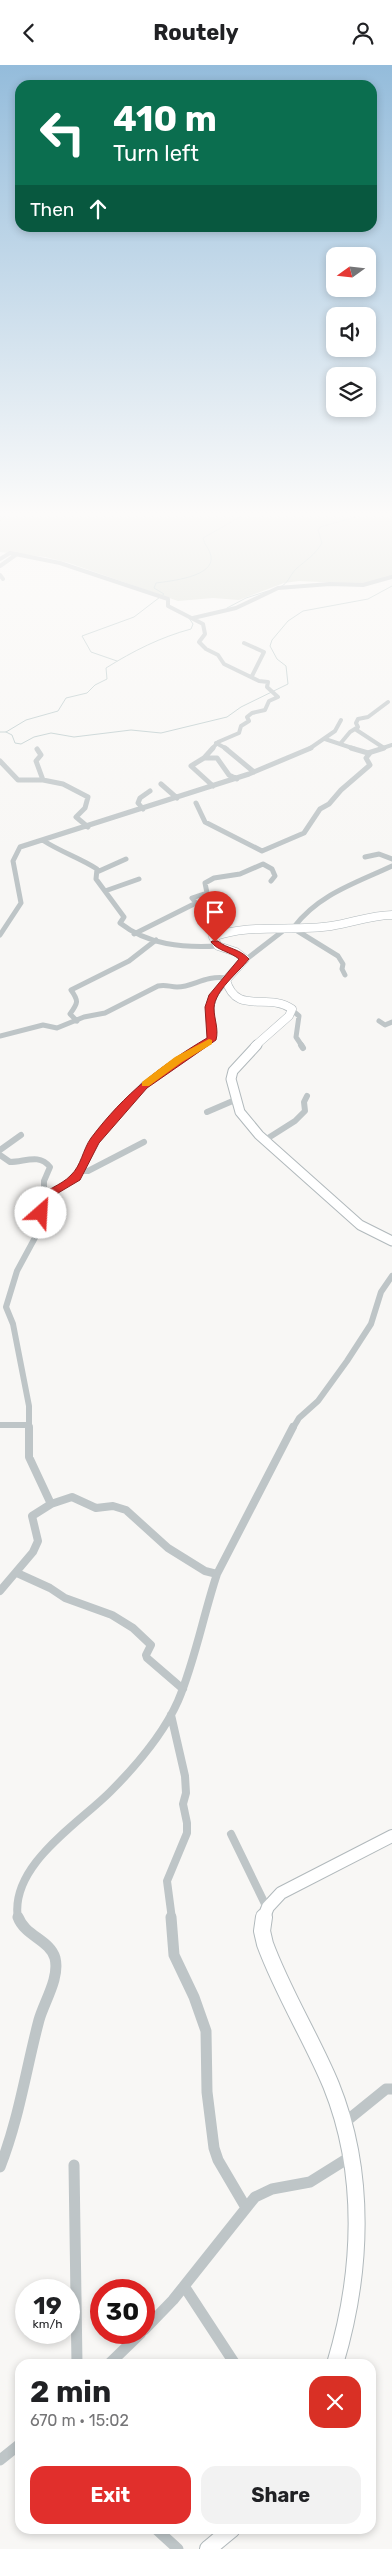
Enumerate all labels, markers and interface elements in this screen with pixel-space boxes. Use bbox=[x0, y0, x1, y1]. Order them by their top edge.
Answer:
icon: back bbox=[15, 19, 43, 47]
text: Routely bbox=[153, 19, 239, 46]
icon: person bbox=[349, 19, 377, 47]
text: 410 m bbox=[113, 98, 217, 140]
icon: left bbox=[30, 100, 95, 165]
text: Turn left bbox=[113, 140, 199, 167]
icon: ahead bbox=[84, 195, 112, 223]
text: Then bbox=[30, 198, 74, 221]
north arrow bbox=[326, 247, 376, 297]
map controls bbox=[326, 247, 376, 417]
button: sound bbox=[326, 307, 376, 357]
button: layers bbox=[326, 367, 376, 417]
pin bbox=[194, 891, 236, 942]
icon: arrive bbox=[201, 898, 229, 926]
position arrow bbox=[14, 1186, 66, 1238]
speed limit sign: 30 bbox=[90, 2279, 155, 2344]
text: 19 bbox=[33, 2291, 62, 2320]
text: km/h bbox=[33, 2317, 62, 2331]
text: 2 min bbox=[30, 2374, 111, 2410]
button: close bbox=[309, 2376, 361, 2428]
text: 670 m · 15:02 bbox=[30, 2411, 129, 2430]
button: Exit bbox=[30, 2466, 191, 2524]
button: Share bbox=[201, 2466, 361, 2524]

